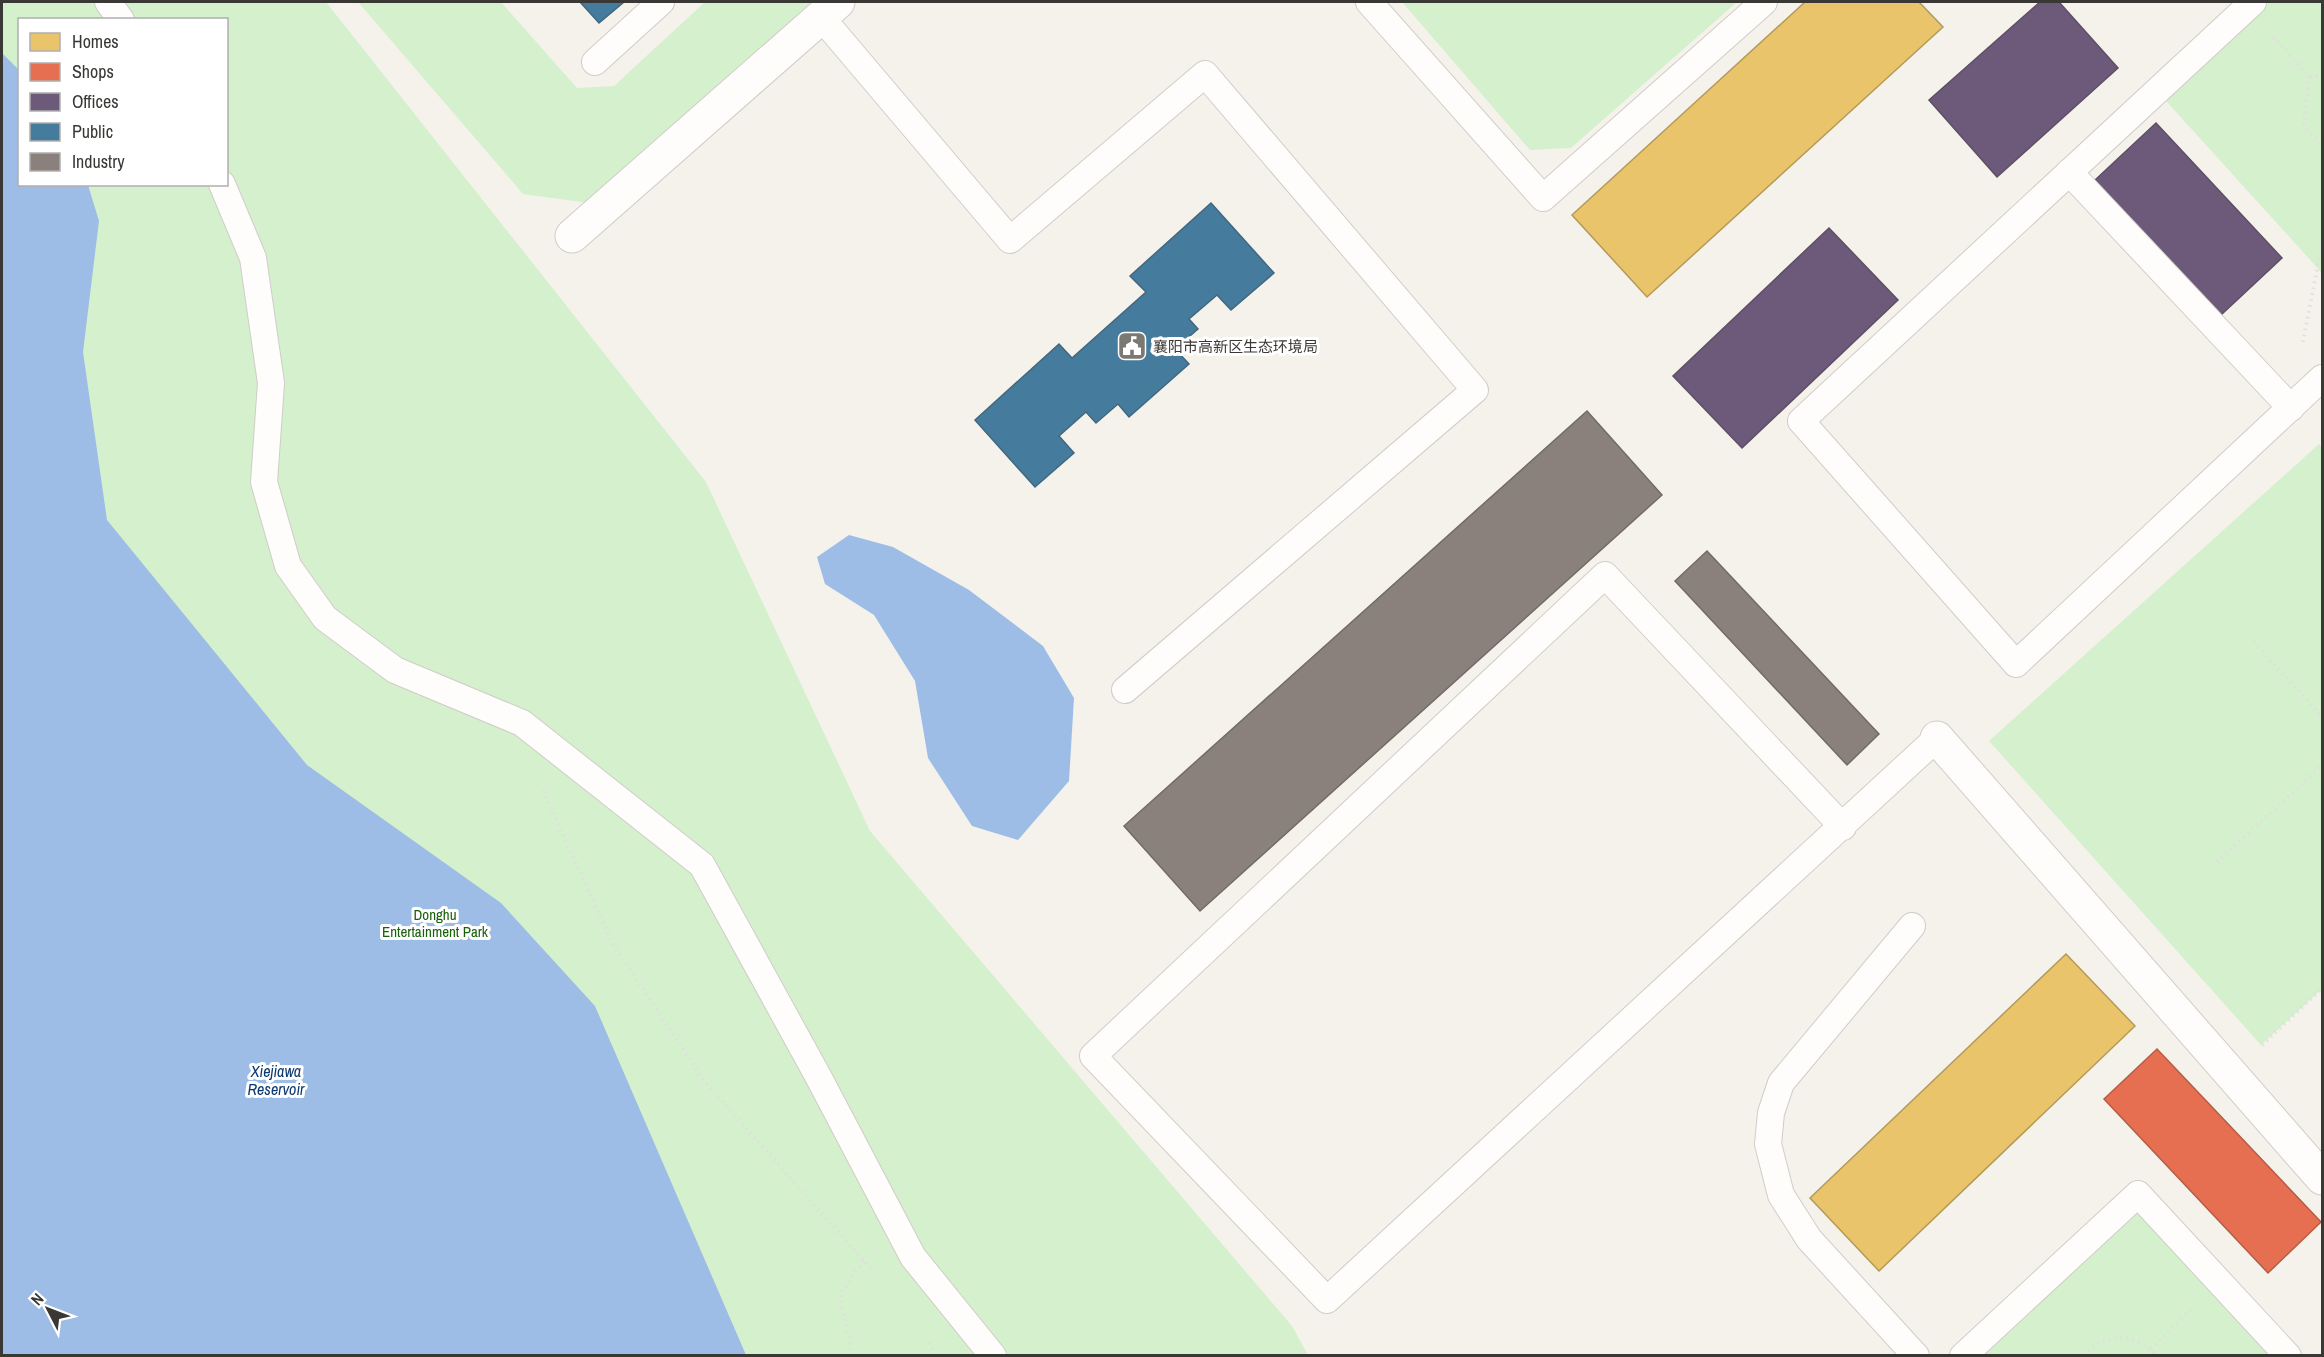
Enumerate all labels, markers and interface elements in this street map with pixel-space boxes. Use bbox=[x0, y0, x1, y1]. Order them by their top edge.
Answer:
legend bbox=[18, 18, 228, 186]
text: Homes bbox=[72, 29, 119, 54]
text: Shops bbox=[72, 59, 114, 84]
text: Offices bbox=[72, 89, 119, 114]
text: Public bbox=[72, 119, 113, 144]
text: Industry bbox=[72, 149, 125, 174]
public building icon: 襄阳市高新区生态环境局 bbox=[1116, 330, 1148, 362]
place label: 襄阳市高新区生态环境局 bbox=[1153, 336, 1318, 357]
park label: Donghu Entertainment Park bbox=[382, 904, 489, 942]
water label: Xiejiawa Reservoir bbox=[248, 1060, 305, 1100]
north arrow bbox=[18, 1279, 78, 1339]
text: N bbox=[26, 1288, 48, 1310]

